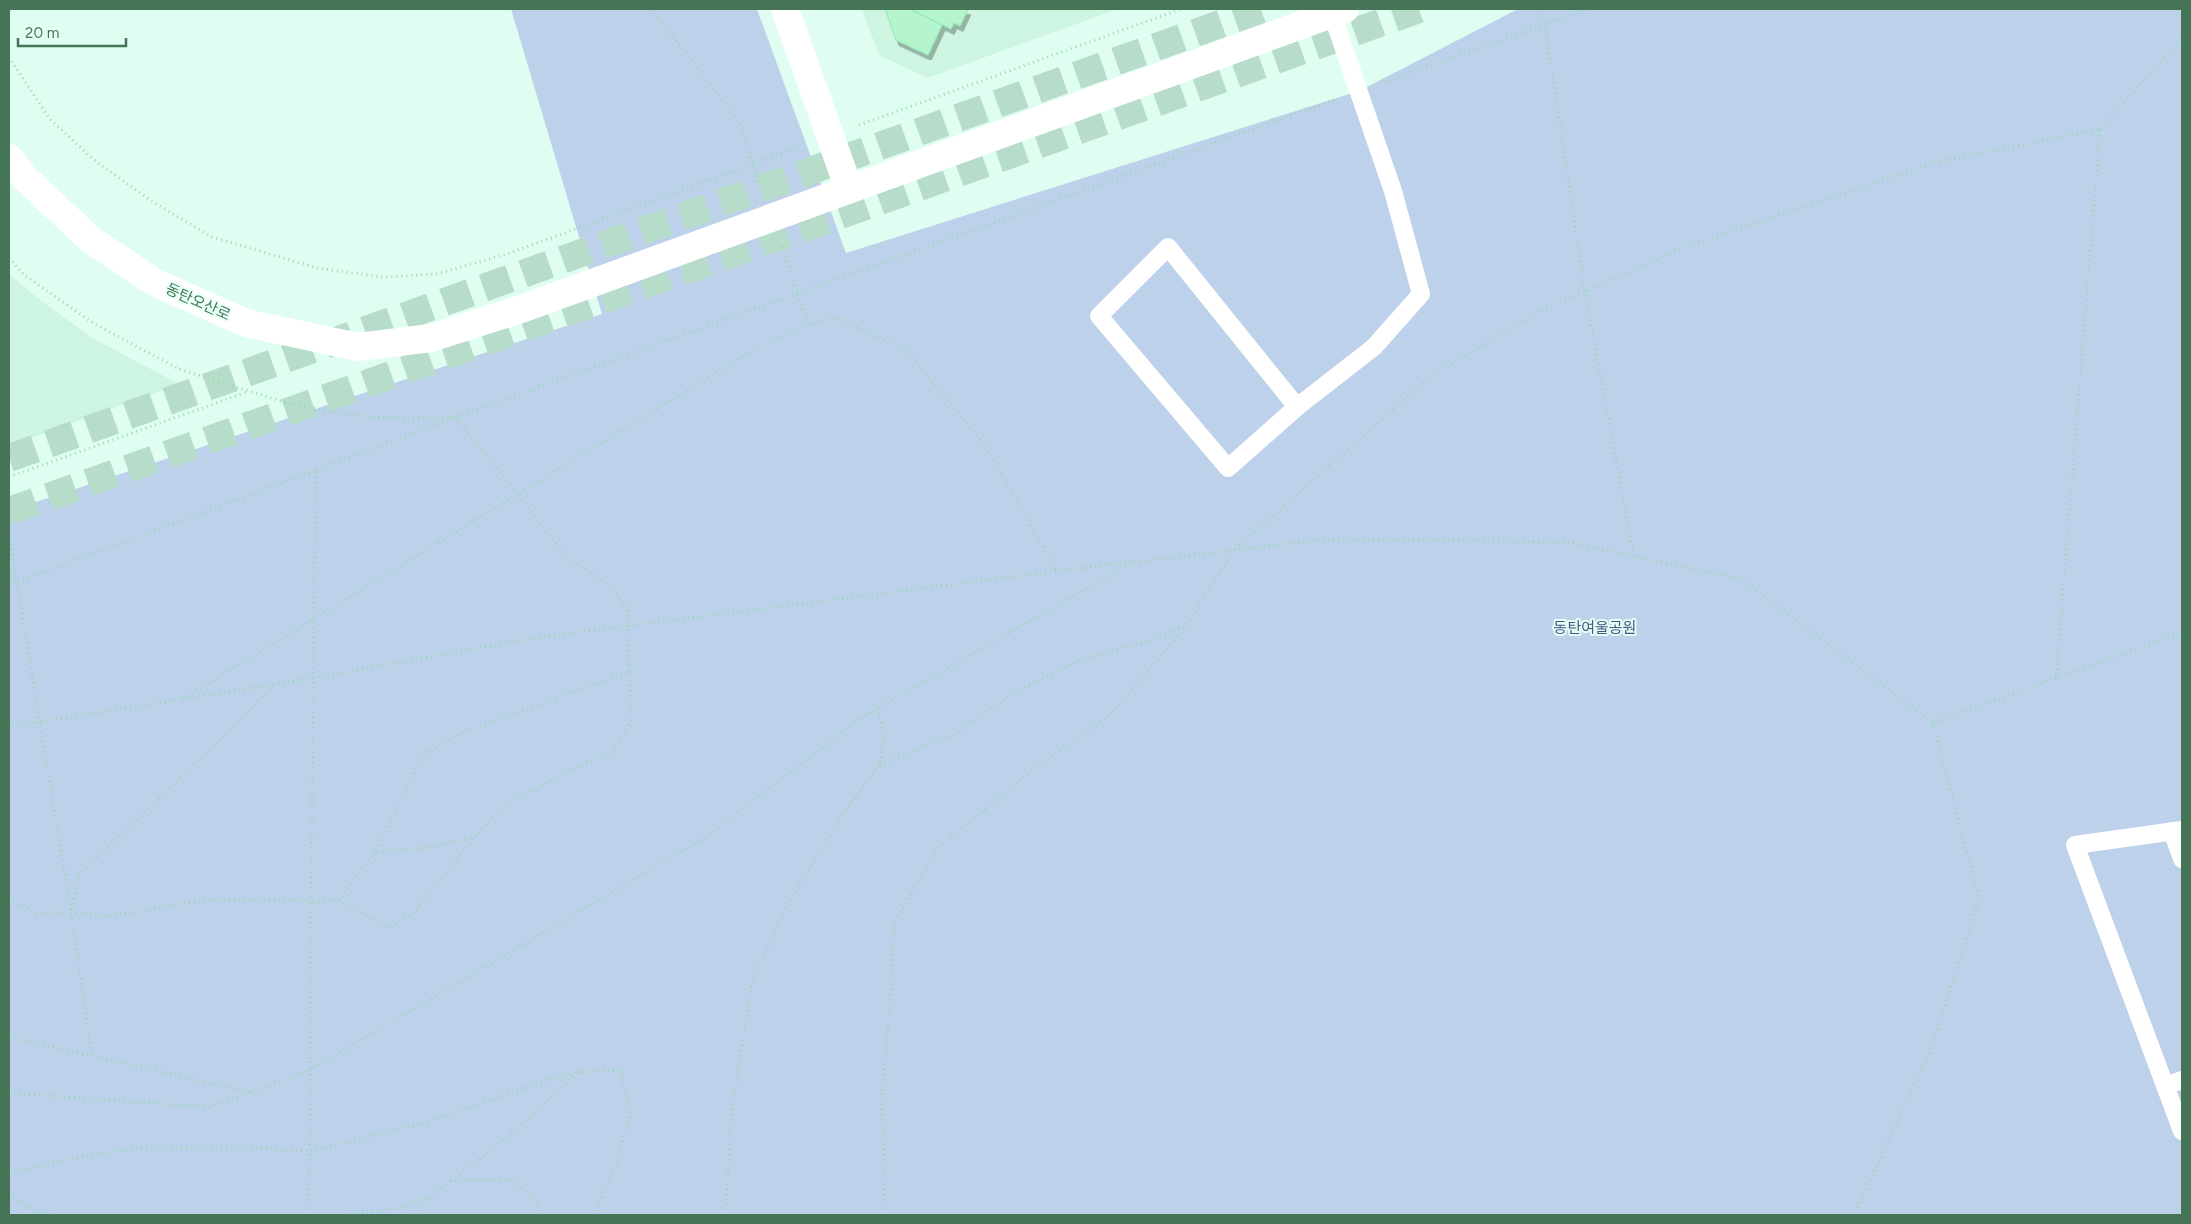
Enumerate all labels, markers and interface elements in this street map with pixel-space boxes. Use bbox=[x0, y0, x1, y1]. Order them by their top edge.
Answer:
scale bar bbox=[18, 15, 125, 47]
text: 20 m bbox=[25, 24, 59, 42]
street label: 동탄오산로 bbox=[163, 280, 233, 324]
park label: 동탄여울공원 bbox=[1554, 619, 1636, 637]

